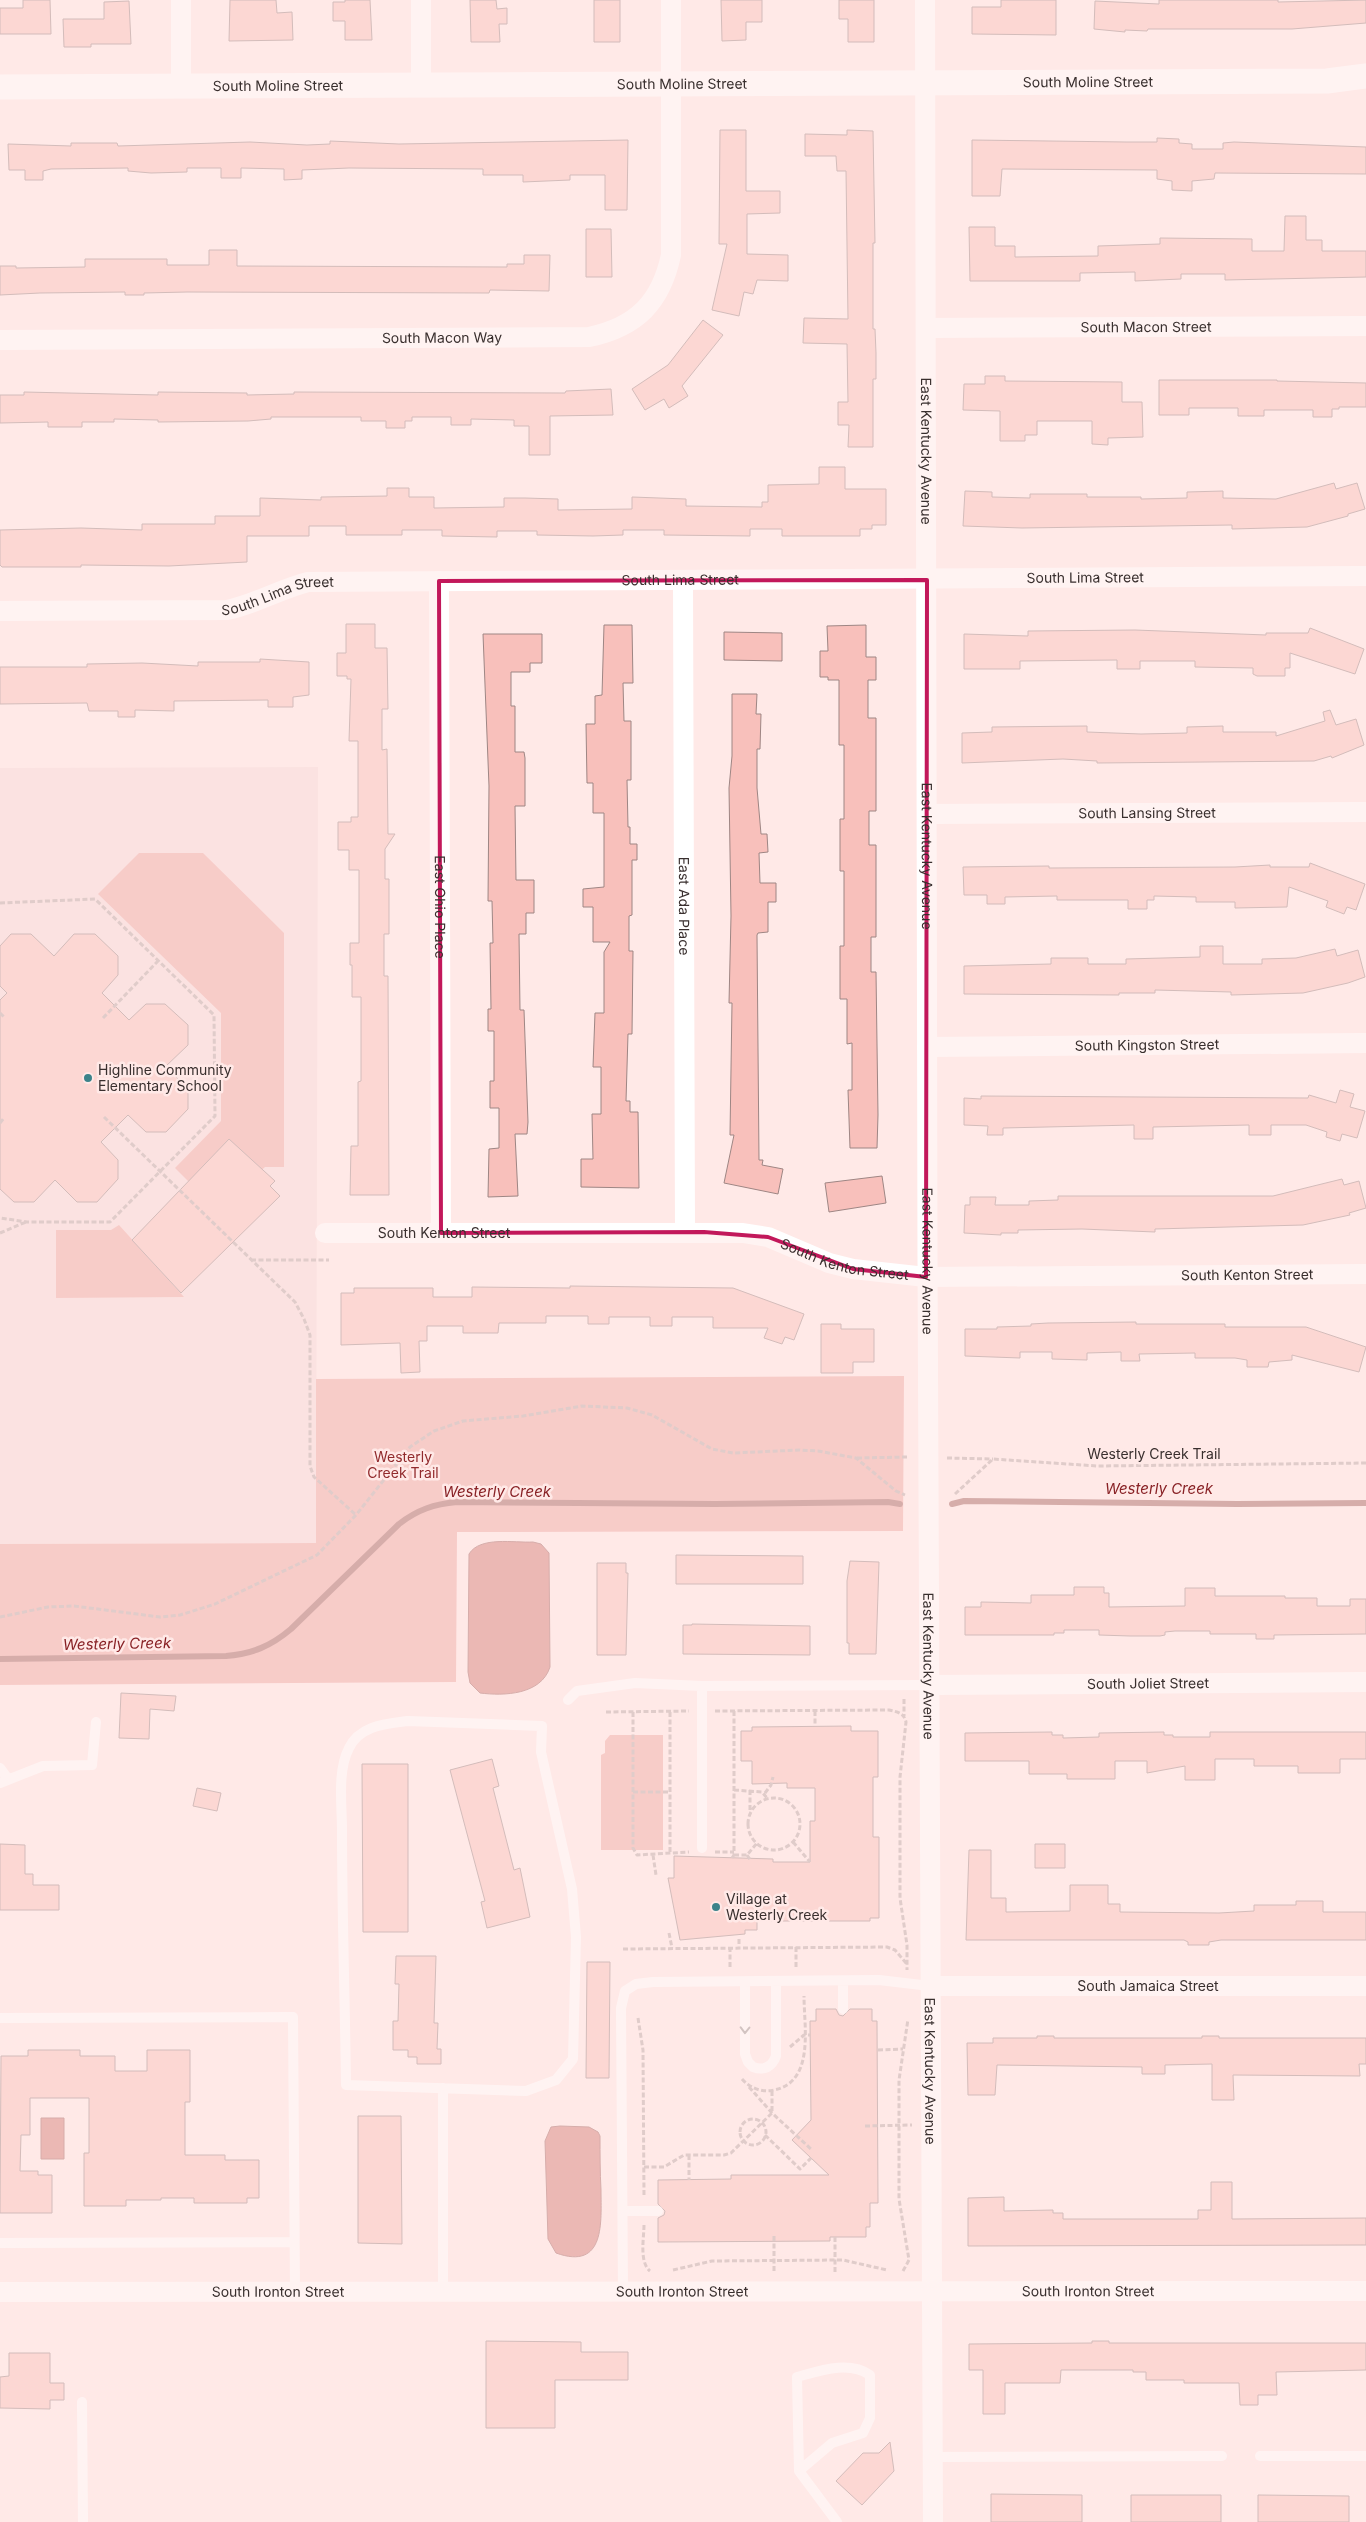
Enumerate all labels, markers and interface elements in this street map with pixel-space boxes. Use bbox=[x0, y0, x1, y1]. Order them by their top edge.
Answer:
street label: South Moline Street bbox=[1023, 73, 1154, 90]
street label: South Moline Street bbox=[617, 75, 748, 92]
street label: South Moline Street bbox=[213, 76, 344, 94]
street label: South Macon Street bbox=[1080, 318, 1212, 335]
street label: South Macon Way bbox=[382, 328, 502, 346]
street label: East Kentucky Avenue bbox=[918, 377, 935, 525]
street label: South Lima Street bbox=[1026, 568, 1144, 586]
street label: South Lima Street bbox=[621, 571, 739, 588]
street label: South Lima Street bbox=[221, 573, 334, 618]
street label: East Kentucky Avenue bbox=[919, 782, 936, 930]
street label: South Lansing Street bbox=[1078, 804, 1216, 821]
street label: East Ohio Place bbox=[432, 855, 449, 959]
street label: East Ada Place bbox=[676, 857, 693, 955]
street label: South Kingston Street bbox=[1075, 1035, 1220, 1054]
place label: Highline Community Elementary School bbox=[98, 1061, 232, 1094]
marker: Highline Community Elementary School bbox=[82, 1072, 94, 1084]
street label: East Kentucky Avenue bbox=[919, 1187, 937, 1335]
street label: South Kenton Street bbox=[378, 1224, 511, 1241]
street label: South Kenton Street bbox=[778, 1234, 910, 1283]
street label: South Kenton Street bbox=[1181, 1265, 1314, 1283]
street label: Westerly Creek Trail bbox=[1087, 1445, 1221, 1462]
park label: Westerly Creek Trail bbox=[367, 1448, 439, 1481]
water label: Westerly Creek bbox=[1105, 1479, 1214, 1498]
water label: Westerly Creek bbox=[443, 1482, 552, 1501]
street label: East Kentucky Avenue bbox=[920, 1592, 938, 1740]
water label: Westerly Creek bbox=[63, 1633, 172, 1654]
street label: South Joliet Street bbox=[1087, 1674, 1209, 1692]
place label: Village at Westerly Creek bbox=[726, 1890, 828, 1923]
marker: Village at Westerly Creek bbox=[710, 1901, 722, 1913]
street label: South Jamaica Street bbox=[1077, 1977, 1219, 1994]
street label: East Kentucky Avenue bbox=[922, 1997, 939, 2145]
one-way arrow bbox=[740, 2027, 750, 2035]
street label: South Ironton Street bbox=[616, 2282, 749, 2300]
street label: South Ironton Street bbox=[1022, 2282, 1155, 2299]
street label: South Ironton Street bbox=[212, 2283, 345, 2300]

